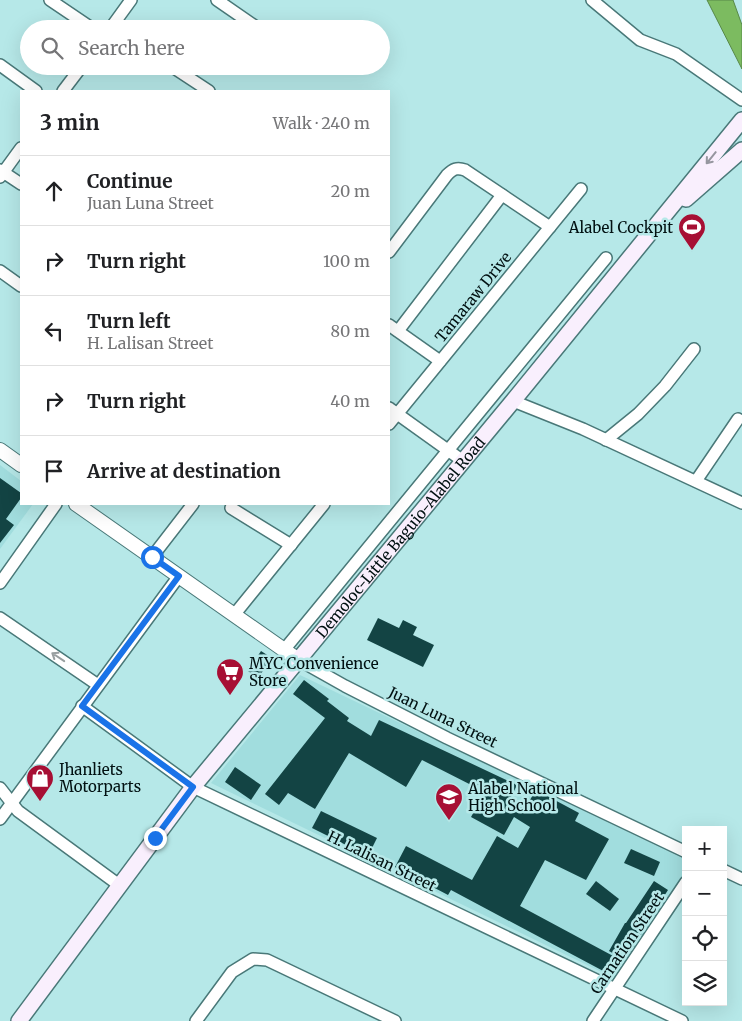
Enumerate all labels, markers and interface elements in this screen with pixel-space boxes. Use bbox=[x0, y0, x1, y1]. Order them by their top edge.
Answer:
search box bbox=[20, 20, 390, 75]
icon: search bbox=[38, 34, 66, 62]
text: Search here bbox=[78, 36, 185, 60]
text: 3 min bbox=[40, 109, 99, 136]
text: Walk · 240 m bbox=[273, 113, 370, 133]
one-way arrow bbox=[706, 151, 717, 164]
text: Continue bbox=[87, 169, 173, 193]
icon: ahead bbox=[40, 177, 68, 205]
text: 20 m bbox=[331, 181, 370, 201]
text: Juan Luna Street bbox=[87, 193, 214, 213]
sports icon: Alabel Cockpit bbox=[677, 212, 707, 251]
place label: Alabel Cockpit bbox=[568, 218, 673, 237]
icon: right bbox=[40, 247, 68, 275]
street label: Tamaraw Drive bbox=[431, 248, 515, 346]
text: Turn right bbox=[87, 249, 186, 273]
text: 100 m bbox=[323, 251, 370, 271]
text: Turn left bbox=[87, 309, 171, 333]
icon: left bbox=[40, 317, 68, 345]
text: 80 m bbox=[331, 321, 370, 341]
text: H. Lalisan Street bbox=[87, 333, 213, 353]
icon: right bbox=[40, 387, 68, 415]
text: Turn right bbox=[87, 389, 186, 413]
text: 40 m bbox=[330, 391, 370, 411]
street label: Demoloc-Little Baguio-Alabel Road bbox=[311, 433, 489, 642]
icon: arrive bbox=[40, 457, 68, 485]
text: Arrive at destination bbox=[87, 459, 281, 483]
route start bbox=[141, 546, 164, 569]
one-way arrow bbox=[51, 652, 65, 662]
place label: MYC Convenience Store bbox=[249, 654, 379, 690]
supermarket icon: MYC Convenience Store bbox=[215, 657, 245, 696]
street label: Juan Luna Street bbox=[385, 682, 501, 752]
place label: Jhanliets Motorparts bbox=[58, 760, 141, 796]
shop icon: Jhanliets Motorparts bbox=[25, 763, 55, 802]
place label: Alabel National High School bbox=[467, 779, 579, 815]
school or university icon: Alabel National High School bbox=[434, 782, 464, 821]
street label: H. Lalisan Street bbox=[325, 826, 440, 896]
map controls bbox=[682, 826, 727, 1006]
button: + bbox=[682, 826, 727, 871]
route end bbox=[144, 827, 167, 850]
button: − bbox=[682, 871, 727, 916]
street label: Carnation Street bbox=[586, 888, 668, 997]
button: locate bbox=[682, 916, 727, 961]
button: layers bbox=[682, 961, 727, 1006]

